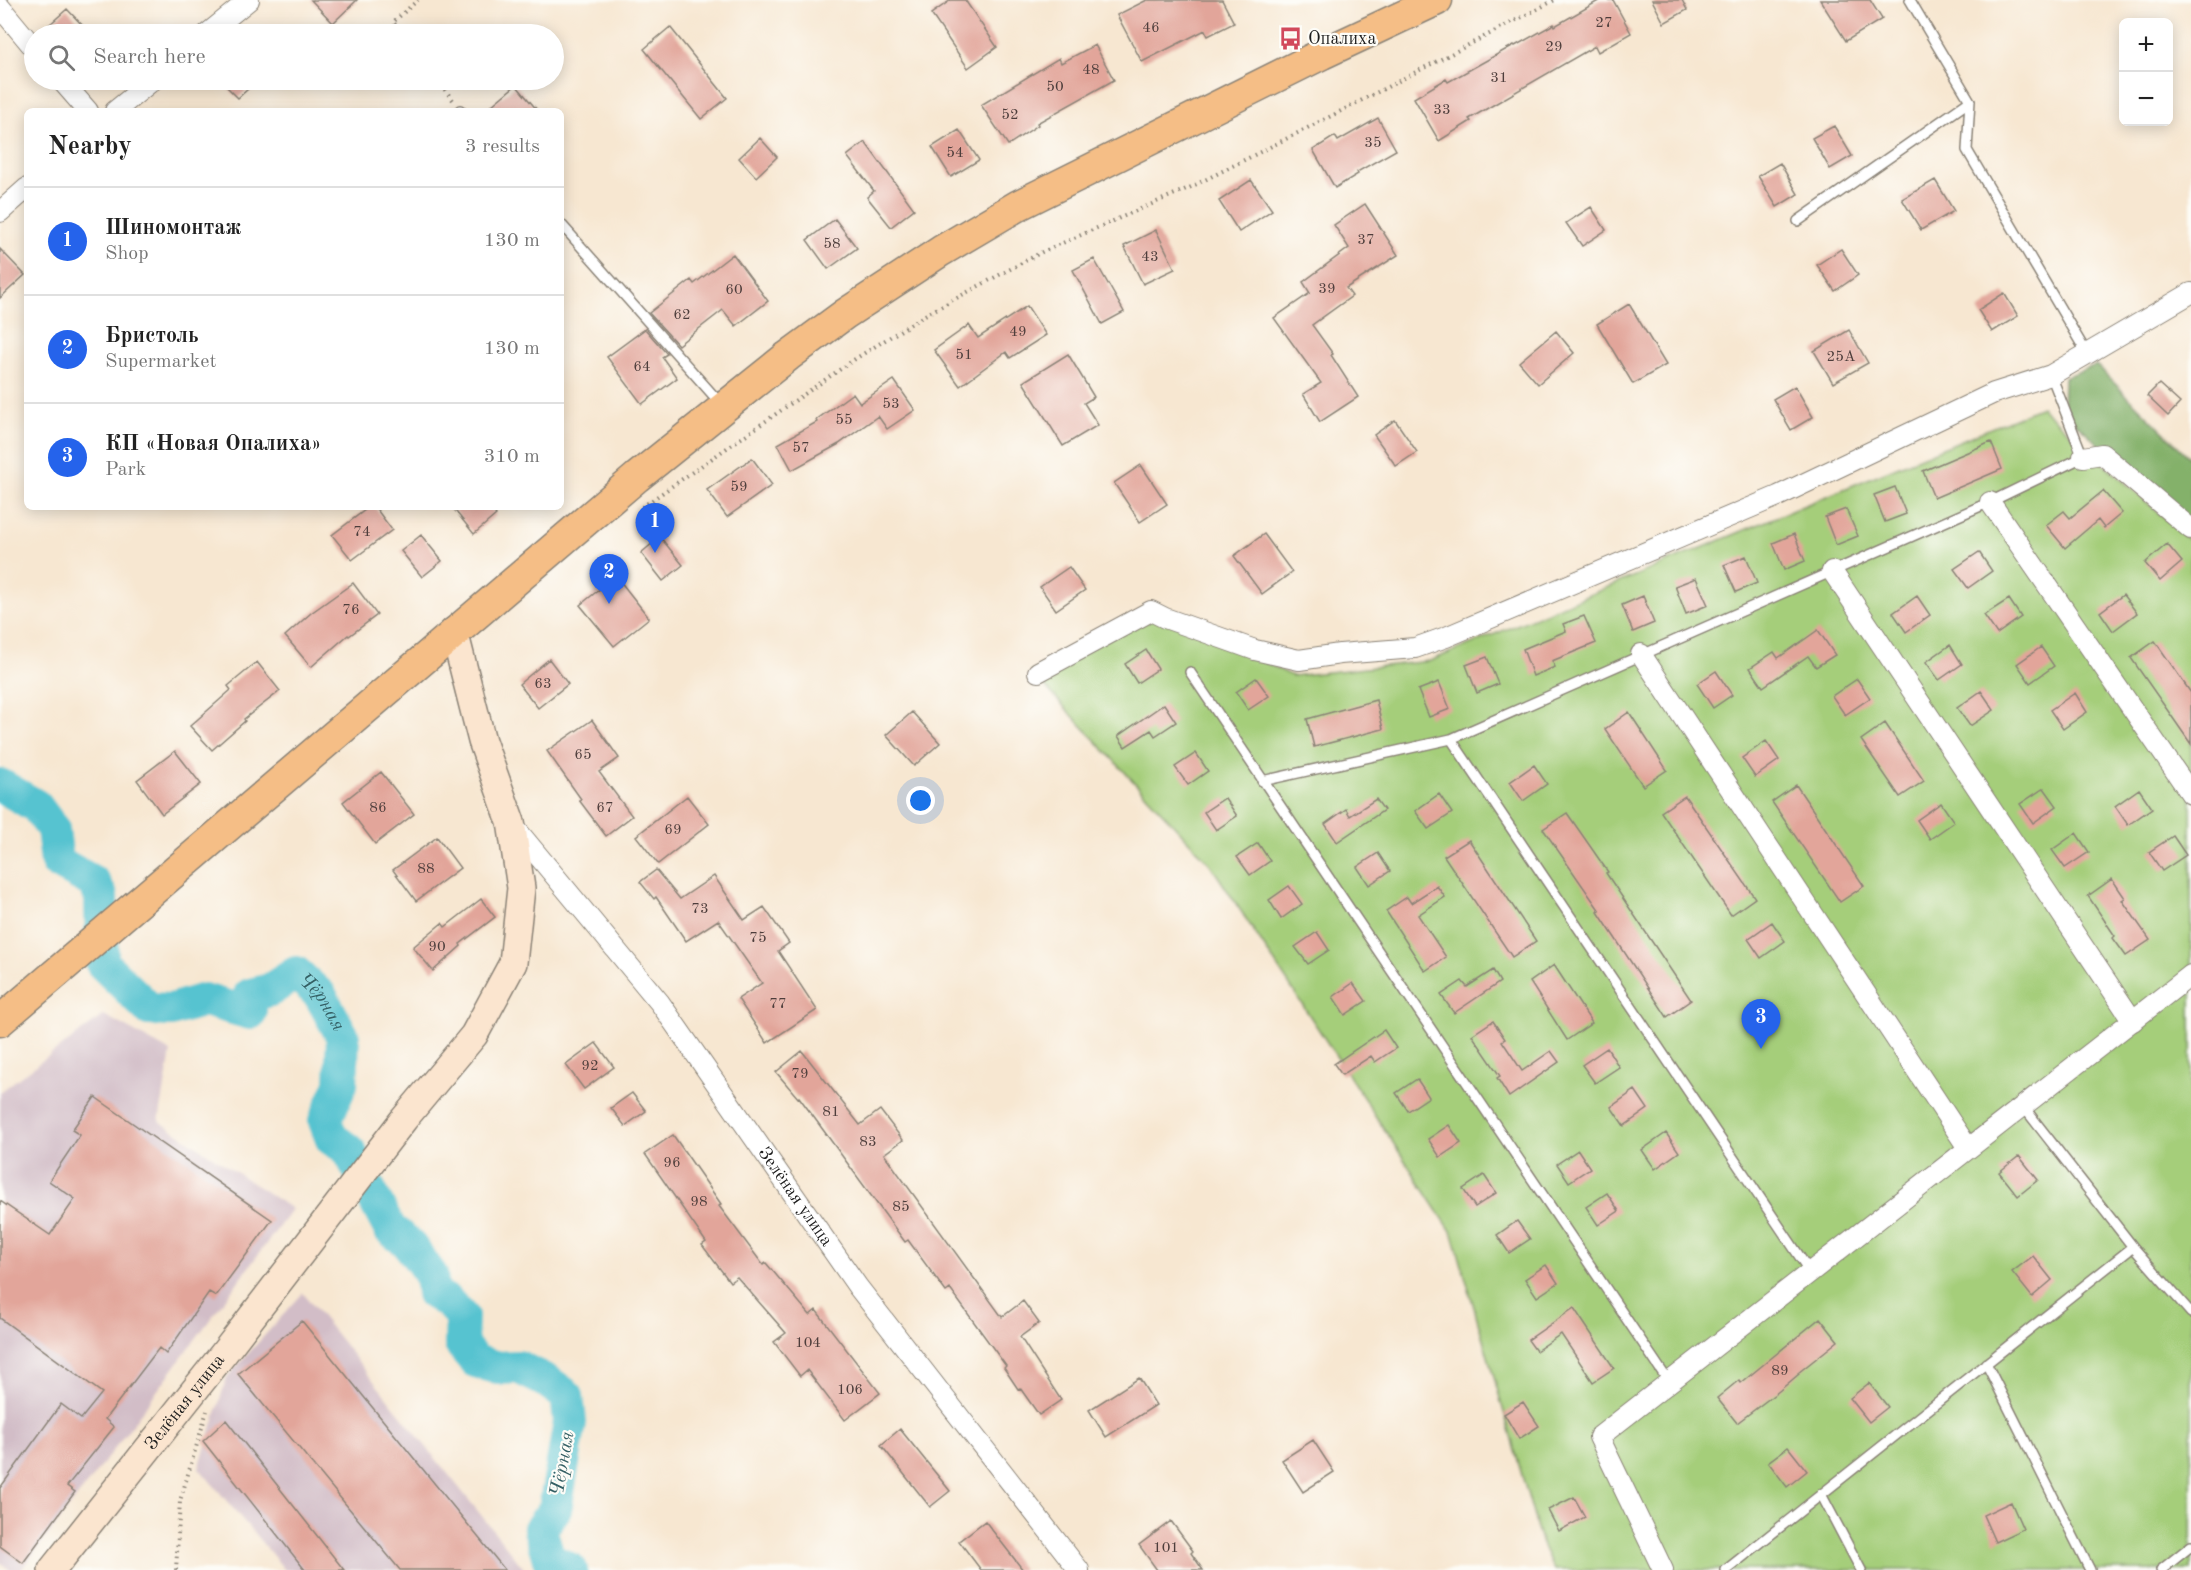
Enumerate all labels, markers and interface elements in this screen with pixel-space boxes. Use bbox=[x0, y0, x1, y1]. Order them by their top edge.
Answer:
house number: 27 bbox=[1595, 16, 1613, 31]
map controls bbox=[2119, 18, 2173, 126]
button: + bbox=[2119, 18, 2173, 72]
house number: 46 bbox=[1142, 21, 1160, 36]
search box bbox=[24, 24, 564, 90]
bus stop icon: Опалиха bbox=[1277, 26, 1303, 52]
place label: Опалиха bbox=[1308, 30, 1376, 48]
house number: 29 bbox=[1545, 40, 1563, 55]
icon: search bbox=[45, 41, 78, 74]
text: Search here bbox=[93, 46, 206, 68]
house number: 48 bbox=[1082, 63, 1100, 78]
house number: 31 bbox=[1490, 71, 1508, 86]
button: − bbox=[2119, 72, 2173, 126]
house number: 50 bbox=[1046, 80, 1064, 95]
house number: 33 bbox=[1433, 103, 1451, 118]
house number: 52 bbox=[1001, 108, 1019, 123]
text: Nearby bbox=[48, 134, 132, 160]
house number: 35 bbox=[1364, 136, 1382, 151]
text: 3 results bbox=[465, 137, 540, 157]
house number: 54 bbox=[946, 146, 964, 161]
text: Шиномонтаж bbox=[105, 217, 241, 239]
text: 1 bbox=[62, 231, 73, 251]
text: 130 m bbox=[484, 231, 540, 251]
house number: 37 bbox=[1357, 233, 1375, 248]
house number: 58 bbox=[823, 237, 841, 252]
text: Shop bbox=[105, 244, 149, 264]
house number: 43 bbox=[1141, 250, 1159, 265]
house number: 39 bbox=[1318, 282, 1336, 297]
house number: 60 bbox=[725, 283, 743, 298]
house number: 62 bbox=[673, 308, 691, 323]
text: Бристоль bbox=[105, 325, 199, 347]
house number: 49 bbox=[1009, 325, 1027, 340]
text: 2 bbox=[62, 339, 73, 359]
text: 130 m bbox=[484, 339, 540, 359]
house number: 51 bbox=[955, 348, 973, 363]
house number: 25А bbox=[1827, 350, 1856, 365]
text: Supermarket bbox=[105, 352, 216, 372]
house number: 64 bbox=[633, 360, 651, 375]
house number: 53 bbox=[882, 397, 900, 412]
house number: 55 bbox=[835, 413, 853, 428]
text: КП «Новая Опалиха» bbox=[105, 433, 322, 455]
house number: 57 bbox=[792, 441, 810, 456]
text: 3 bbox=[62, 447, 73, 467]
text: 310 m bbox=[484, 447, 540, 467]
text: Park bbox=[105, 460, 146, 480]
house number: 59 bbox=[730, 480, 748, 495]
pin: 1 bbox=[636, 504, 674, 553]
house number: 74 bbox=[353, 525, 371, 540]
pin: 2 bbox=[590, 554, 628, 604]
house number: 76 bbox=[342, 603, 360, 618]
house number: 63 bbox=[534, 677, 552, 692]
house number: 65 bbox=[574, 748, 592, 763]
your location bbox=[906, 786, 935, 815]
house number: 86 bbox=[369, 801, 387, 816]
house number: 67 bbox=[596, 801, 614, 816]
house number: 69 bbox=[664, 823, 682, 838]
house number: 88 bbox=[417, 862, 435, 877]
house number: 73 bbox=[691, 902, 709, 917]
house number: 75 bbox=[749, 931, 767, 946]
house number: 90 bbox=[428, 940, 446, 955]
water label: Чёрная bbox=[294, 970, 348, 1035]
house number: 77 bbox=[769, 997, 787, 1012]
pin: 3 bbox=[1742, 1000, 1780, 1049]
house number: 92 bbox=[581, 1059, 599, 1074]
house number: 79 bbox=[791, 1067, 809, 1082]
house number: 81 bbox=[822, 1105, 840, 1120]
house number: 83 bbox=[859, 1135, 877, 1150]
street label: Зелёная улица bbox=[755, 1144, 836, 1250]
house number: 96 bbox=[663, 1156, 681, 1171]
house number: 98 bbox=[690, 1195, 708, 1210]
house number: 85 bbox=[892, 1200, 910, 1215]
house number: 104 bbox=[795, 1336, 821, 1351]
street label: Зелёная улица bbox=[142, 1351, 228, 1453]
house number: 89 bbox=[1771, 1364, 1789, 1379]
house number: 106 bbox=[837, 1383, 863, 1398]
water label: Чёрная bbox=[547, 1429, 579, 1498]
house number: 101 bbox=[1153, 1541, 1179, 1556]

